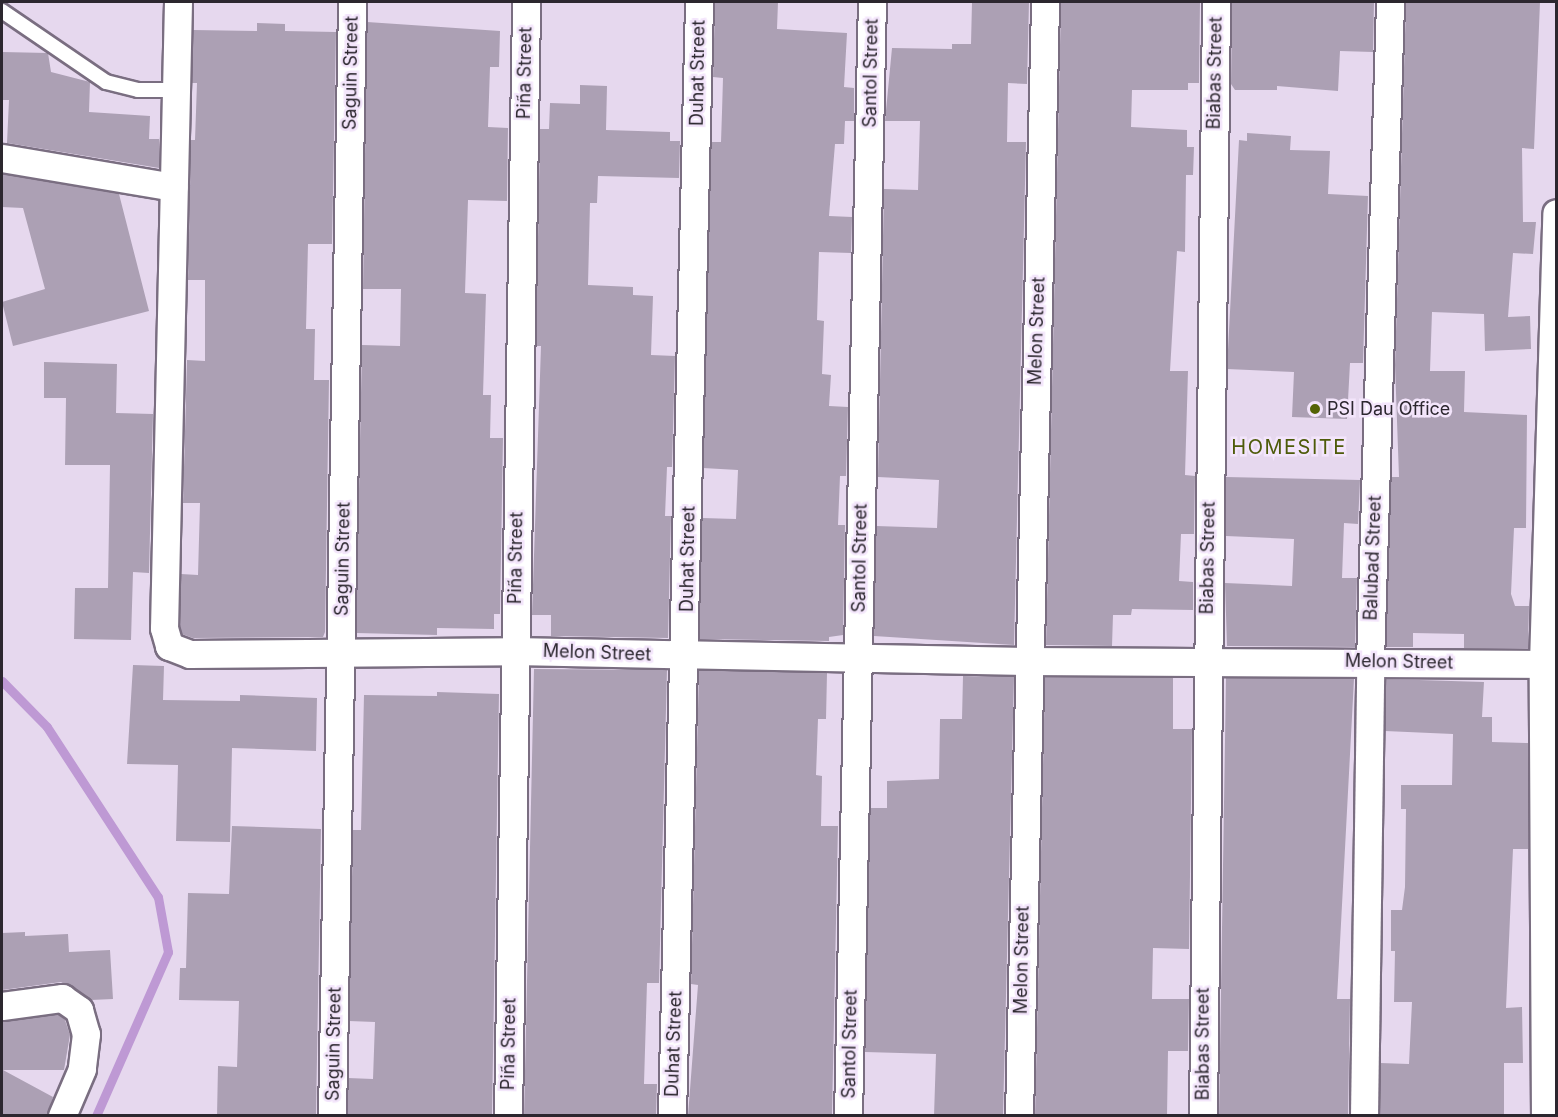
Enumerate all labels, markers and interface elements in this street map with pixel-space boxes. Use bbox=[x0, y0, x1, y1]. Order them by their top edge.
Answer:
street label: Saguin Street bbox=[339, 16, 363, 130]
street label: Biabas Street bbox=[1203, 16, 1227, 130]
street label: Santol Street bbox=[859, 18, 883, 128]
street label: Duhat Street bbox=[686, 20, 710, 126]
street label: Piña Street bbox=[513, 27, 537, 119]
street label: Melon Street bbox=[1024, 276, 1050, 386]
place label: PSI Dau Office bbox=[1327, 398, 1450, 420]
marker: PSI Dau Office bbox=[1308, 402, 1322, 416]
district label: HOMESITE bbox=[1231, 435, 1347, 459]
street label: Balubad Street bbox=[1360, 495, 1386, 621]
street label: Biabas Street bbox=[1196, 501, 1220, 615]
street label: Saguin Street bbox=[331, 502, 355, 616]
street label: Santol Street bbox=[848, 503, 872, 613]
street label: Duhat Street bbox=[676, 506, 700, 612]
street label: Piña Street bbox=[504, 512, 528, 604]
street label: Melon Street bbox=[542, 640, 652, 666]
street label: Melon Street bbox=[1345, 650, 1453, 674]
street label: Melon Street bbox=[1010, 906, 1034, 1014]
street label: Saguin Street bbox=[322, 987, 346, 1101]
street label: Biabas Street bbox=[1192, 988, 1214, 1100]
street label: Santol Street bbox=[838, 989, 862, 1099]
street label: Duhat Street bbox=[661, 991, 687, 1097]
street label: Piña Street bbox=[497, 998, 521, 1090]

